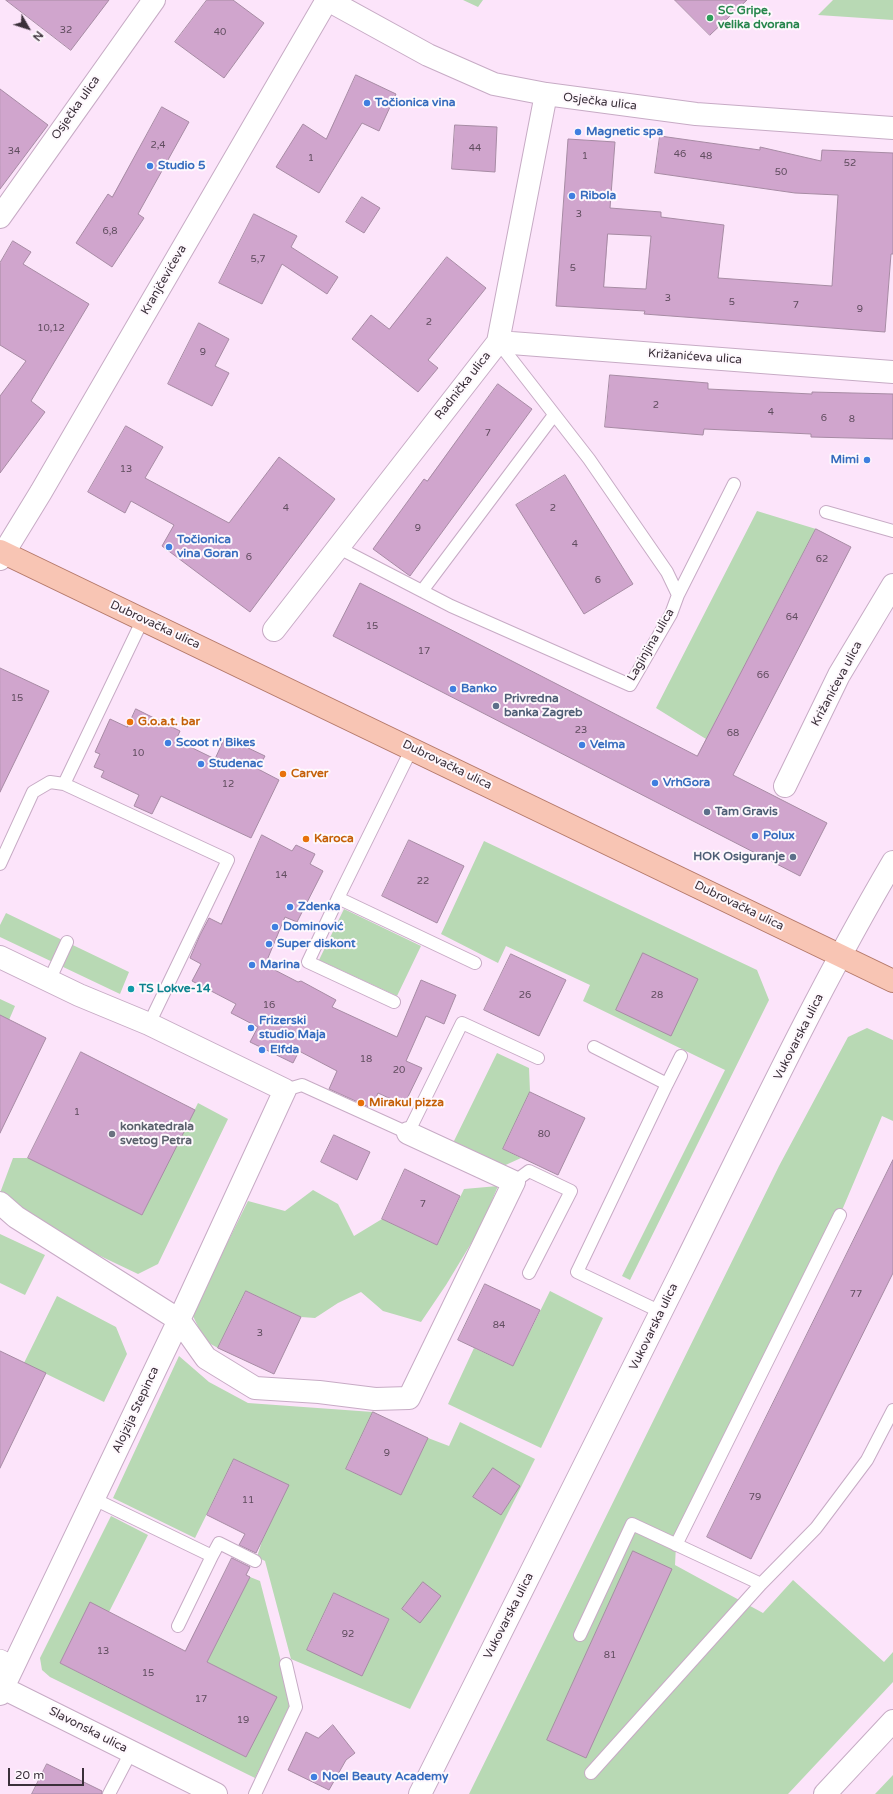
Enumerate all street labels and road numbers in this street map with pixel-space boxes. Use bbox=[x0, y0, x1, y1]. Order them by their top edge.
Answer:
street label: Osječka ulica bbox=[49, 73, 103, 143]
street label: Osječka ulica bbox=[562, 90, 638, 114]
street label: Kranjčevićeva bbox=[138, 243, 190, 317]
street label: Križanićeva ulica bbox=[647, 347, 743, 367]
street label: Radnička ulica bbox=[432, 349, 494, 423]
street label: Dubrovačka ulica bbox=[108, 598, 202, 652]
street label: Laginjina ulica bbox=[624, 606, 678, 684]
street label: Križanićeva ulica bbox=[809, 639, 865, 729]
street label: Dubrovačka ulica bbox=[400, 737, 494, 793]
street label: Dubrovačka ulica bbox=[692, 878, 786, 934]
street label: Vukovarska ulica bbox=[771, 991, 827, 1083]
street label: Vukovarska ulica bbox=[627, 1281, 681, 1373]
street label: Alojzija Stepinca bbox=[110, 1365, 162, 1455]
street label: Vukovarska ulica bbox=[481, 1570, 537, 1662]
street label: Slavonska ulica bbox=[46, 1704, 130, 1756]

